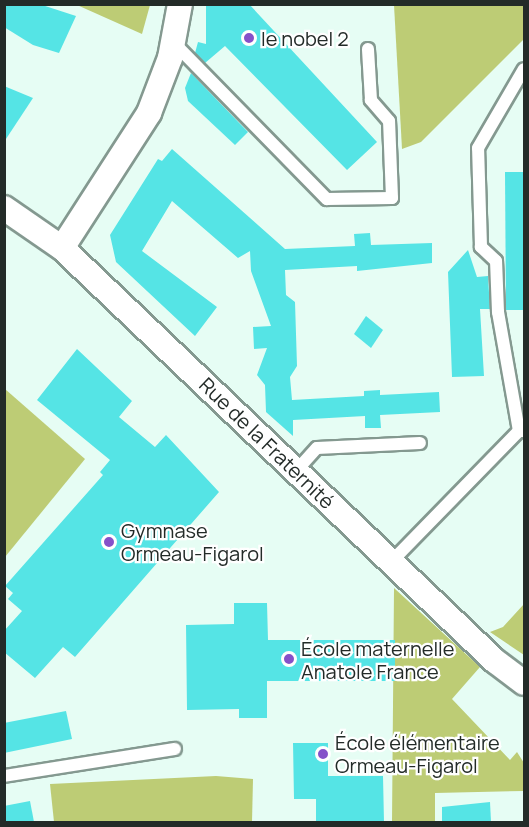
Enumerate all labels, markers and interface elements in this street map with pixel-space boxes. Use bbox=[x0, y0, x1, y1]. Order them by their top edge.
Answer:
place label: le nobel 2 bbox=[261, 26, 349, 50]
marker: le nobel 2 bbox=[242, 31, 256, 45]
street label: Rue de la Fraternité bbox=[195, 372, 339, 514]
place label: Gymnase Ormeau-Figarol bbox=[121, 518, 264, 565]
marker: Gymnase Ormeau-Figarol bbox=[102, 535, 116, 549]
place label: École maternelle Anatole France bbox=[301, 636, 454, 683]
marker: École maternelle Anatole France bbox=[282, 652, 296, 666]
place label: École élémentaire Ormeau-Figarol bbox=[335, 730, 500, 777]
marker: École élémentaire Ormeau-Figarol bbox=[316, 747, 330, 761]

